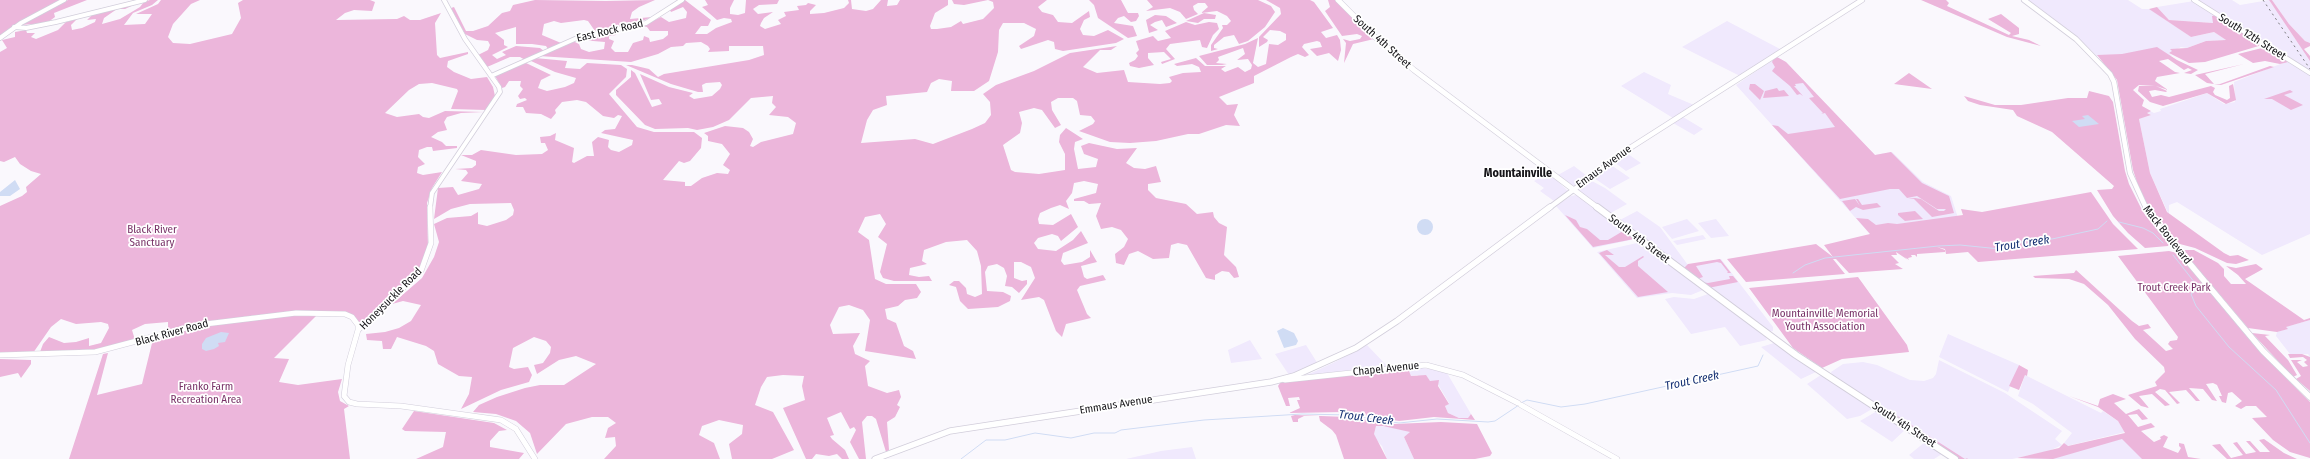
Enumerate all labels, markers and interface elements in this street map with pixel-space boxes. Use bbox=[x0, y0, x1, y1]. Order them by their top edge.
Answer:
street label: South 12th Street bbox=[2216, 11, 2288, 63]
street label: South 4th Street bbox=[1350, 13, 1414, 71]
street label: East Rock Road bbox=[575, 17, 645, 45]
street label: Emaus Avenue bbox=[1574, 143, 1634, 191]
district label: Mountainville bbox=[1484, 167, 1552, 181]
street label: Mack Boulevard bbox=[2140, 203, 2194, 267]
street label: South 4th Street bbox=[1606, 212, 1672, 266]
park label: Black River Sanctuary bbox=[127, 223, 177, 249]
water label: Trout Creek bbox=[1994, 233, 2050, 255]
street label: Honeysuckle Road bbox=[357, 265, 425, 333]
park label: Trout Creek Park bbox=[2137, 281, 2211, 295]
park label: Mountainville Memorial Youth Association bbox=[1772, 307, 1878, 333]
street label: Black River Road bbox=[134, 317, 210, 349]
street label: Chapel Avenue bbox=[1352, 359, 1420, 379]
water label: Trout Creek bbox=[1664, 368, 1720, 394]
park label: Franko Farm Recreation Area bbox=[171, 380, 241, 406]
street label: Emmaus Avenue bbox=[1079, 393, 1153, 417]
street label: South 4th Street bbox=[1870, 399, 1938, 451]
water label: Trout Creek bbox=[1338, 407, 1394, 429]

